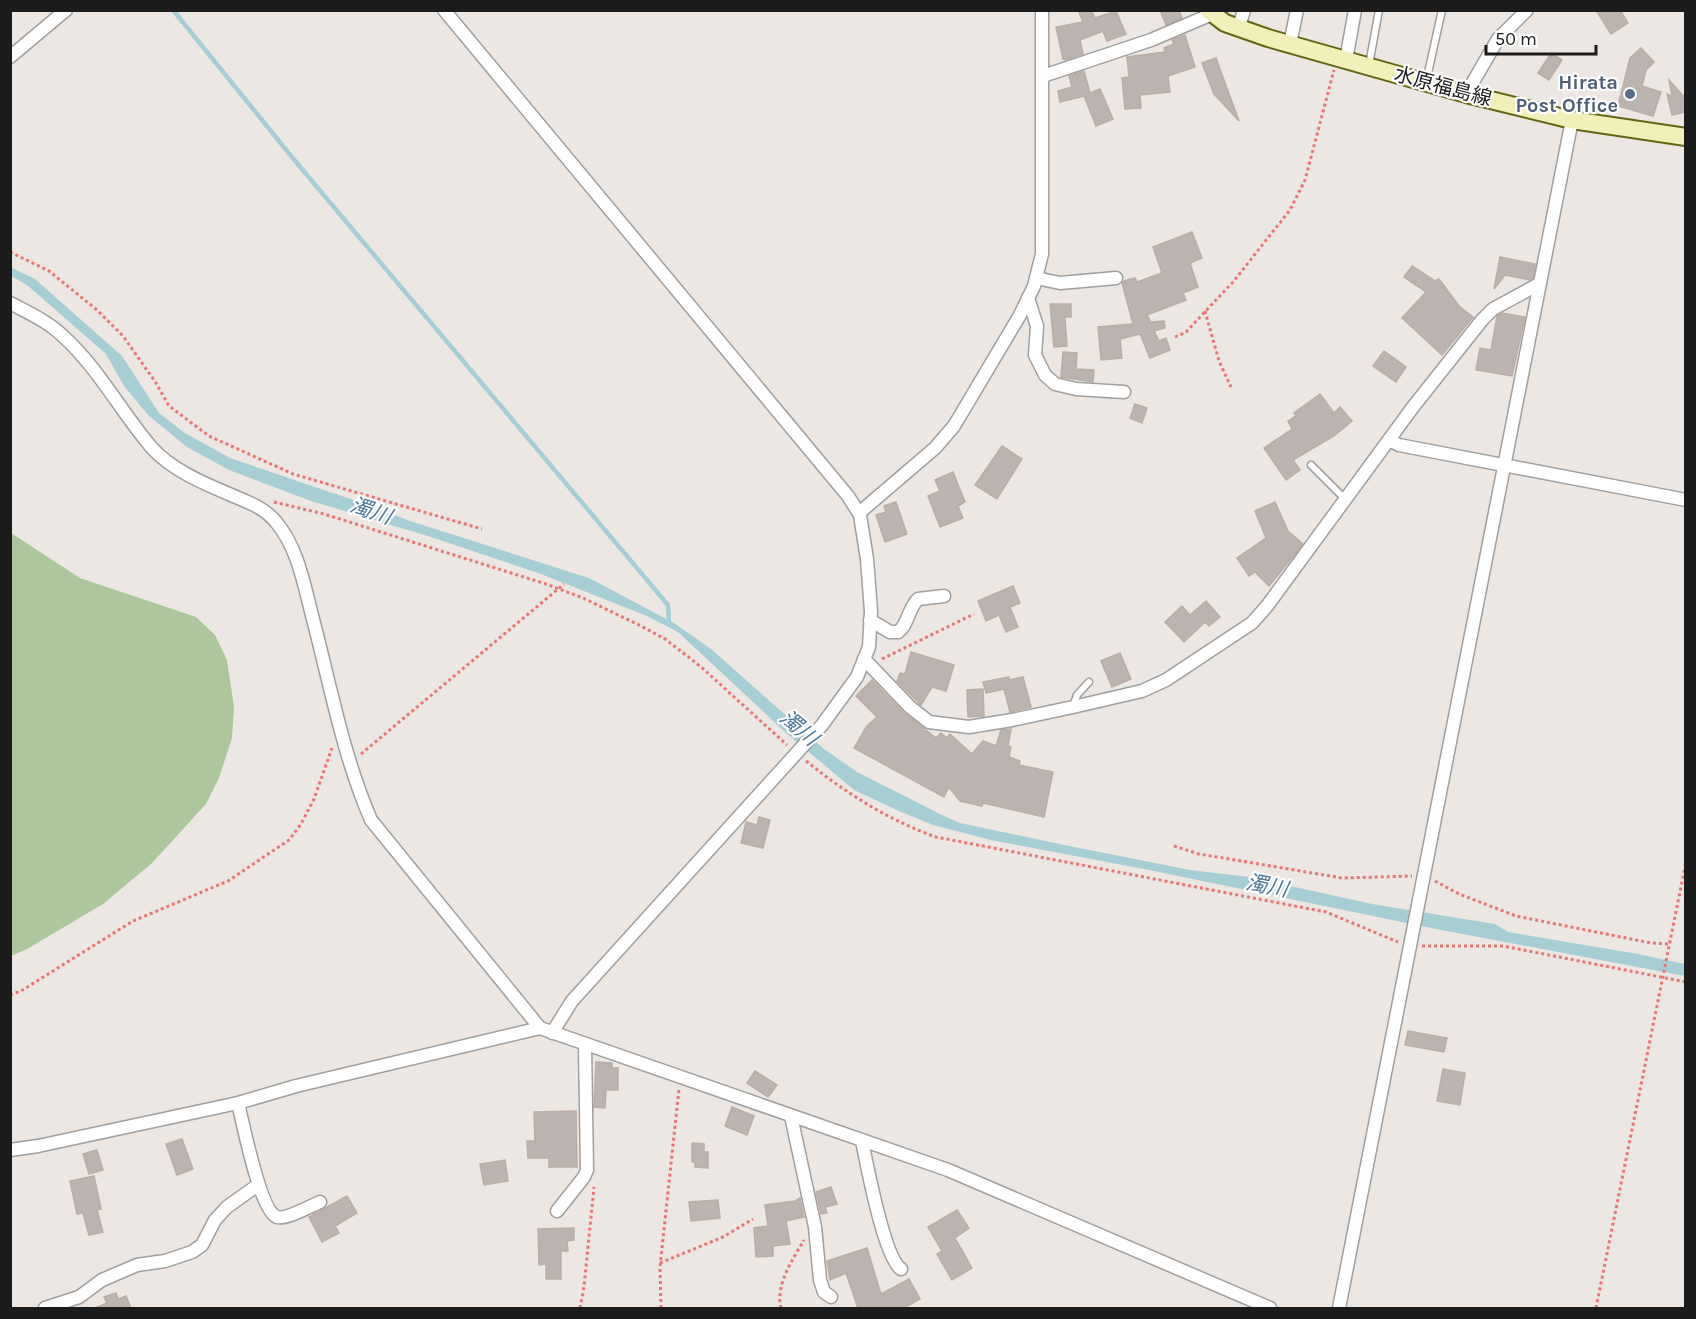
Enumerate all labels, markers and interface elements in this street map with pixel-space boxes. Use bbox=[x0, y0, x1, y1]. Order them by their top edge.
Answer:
scale bar bbox=[1486, 18, 1596, 56]
text: 50 m bbox=[1495, 28, 1537, 50]
street label: 水原福島線 bbox=[1392, 62, 1494, 111]
place label: Hirata Post Office bbox=[1515, 71, 1618, 117]
marker: Hirata Post Office bbox=[1623, 87, 1637, 101]
water label: 濁川 bbox=[347, 493, 397, 530]
water label: 濁川 bbox=[775, 705, 824, 752]
water label: 濁川 bbox=[1244, 870, 1292, 902]

